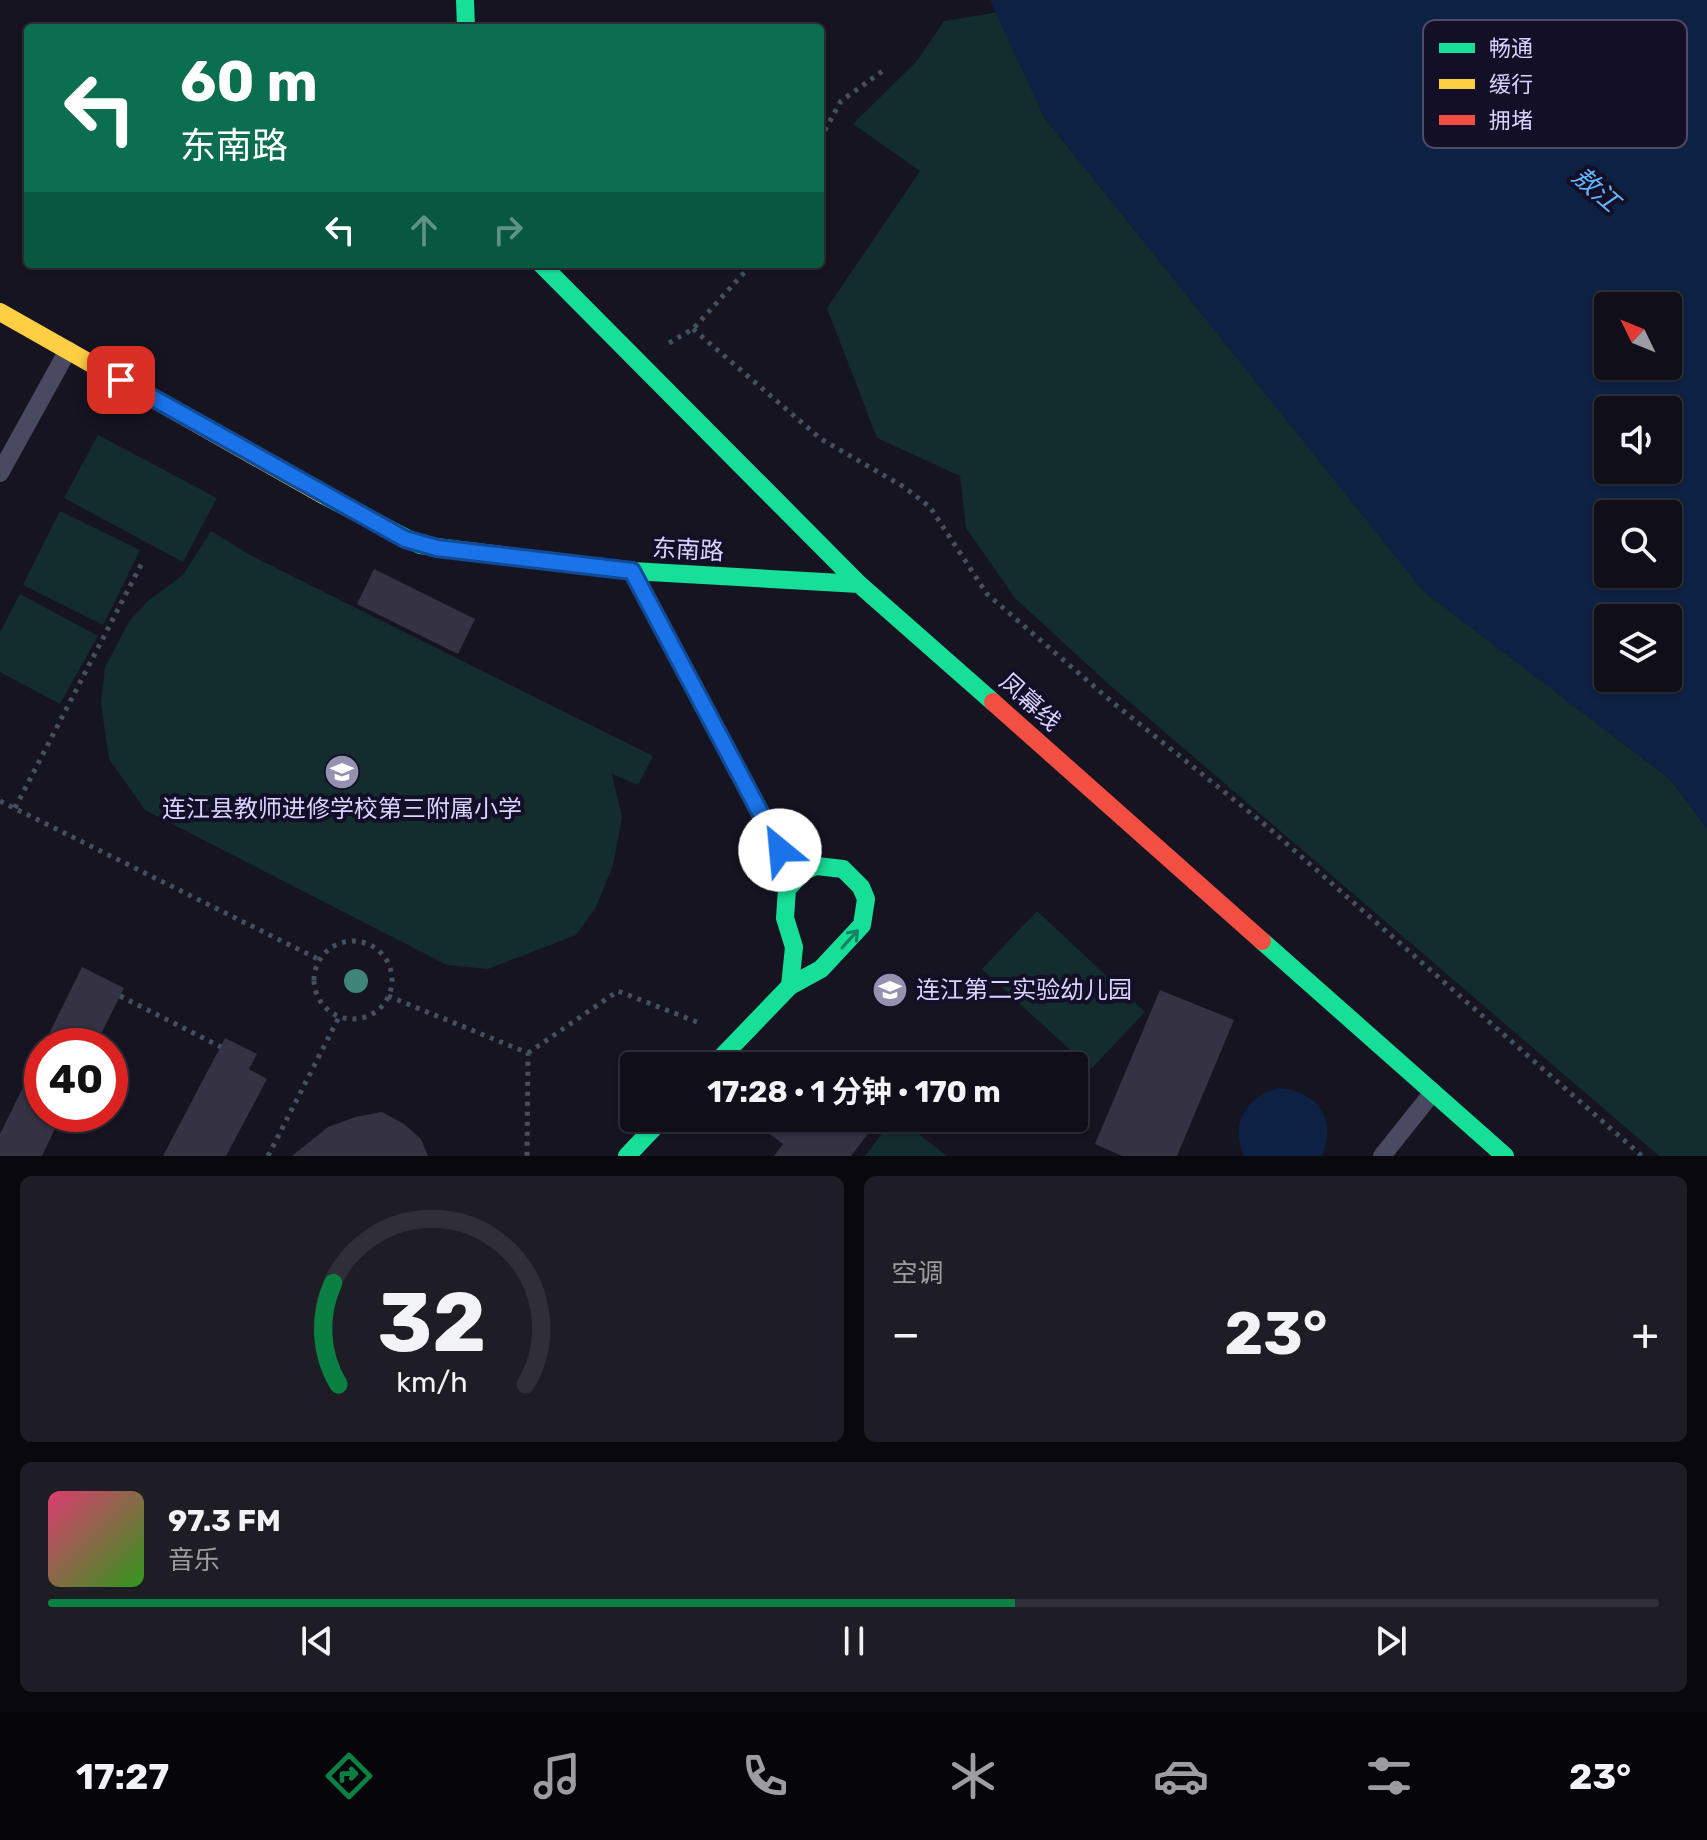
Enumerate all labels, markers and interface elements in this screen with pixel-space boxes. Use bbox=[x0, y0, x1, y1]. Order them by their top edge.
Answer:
legend bbox=[1423, 20, 1687, 148]
text: 畅通 bbox=[1489, 35, 1533, 62]
text: 60 m bbox=[180, 49, 318, 115]
icon: left bbox=[48, 56, 152, 160]
text: 缓行 bbox=[1489, 71, 1533, 98]
text: 拥堵 bbox=[1489, 107, 1533, 134]
text: 东南路 bbox=[180, 124, 288, 167]
water label: 敖江 bbox=[1566, 161, 1628, 220]
icon: left bbox=[318, 208, 362, 252]
icon: ahead bbox=[402, 208, 446, 252]
icon: right bbox=[486, 208, 530, 252]
north arrow bbox=[1594, 292, 1682, 380]
map controls bbox=[1594, 292, 1682, 692]
pin bbox=[87, 346, 155, 414]
icon: arrive bbox=[99, 358, 143, 402]
button: sound bbox=[1594, 396, 1682, 484]
button: search bbox=[1594, 500, 1682, 588]
street label: 东南路 bbox=[651, 534, 725, 566]
button: layers bbox=[1594, 604, 1682, 692]
street label: 凤幕线 bbox=[994, 668, 1066, 736]
school or university icon: 连江县教师进修学校第三附属小学 bbox=[323, 753, 361, 791]
place label: 连江县教师进修学校第三附属小学 bbox=[162, 795, 522, 823]
position arrow bbox=[738, 808, 822, 892]
one-way arrow bbox=[841, 929, 859, 949]
school or university icon: 连江第二实验幼儿园 bbox=[871, 971, 909, 1009]
place label: 连江第二实验幼儿园 bbox=[916, 976, 1132, 1004]
speed limit sign: 40 bbox=[24, 1028, 128, 1132]
text: 17:28 · 1 分钟 · 170 m bbox=[707, 1074, 1001, 1110]
text: 空调 bbox=[892, 1258, 944, 1289]
text: 32 bbox=[377, 1273, 486, 1372]
text: 23° bbox=[1224, 1298, 1327, 1369]
text: − bbox=[892, 1308, 920, 1360]
text: + bbox=[1632, 1308, 1659, 1360]
text: km/h bbox=[396, 1365, 467, 1399]
text: 97.3 FM bbox=[168, 1503, 281, 1539]
text: 音乐 bbox=[168, 1545, 220, 1576]
icon: previous bbox=[295, 1619, 339, 1663]
icon: pause bbox=[832, 1619, 876, 1663]
icon: next bbox=[1369, 1619, 1413, 1663]
icon: directions bbox=[321, 1748, 377, 1804]
icon: music bbox=[529, 1748, 585, 1804]
icon: phone bbox=[737, 1748, 793, 1804]
icon: climate bbox=[945, 1748, 1001, 1804]
icon: car bbox=[1153, 1748, 1209, 1804]
icon: filters bbox=[1361, 1748, 1417, 1804]
text: 17:27 bbox=[76, 1755, 169, 1798]
text: 23° bbox=[1569, 1755, 1631, 1798]

